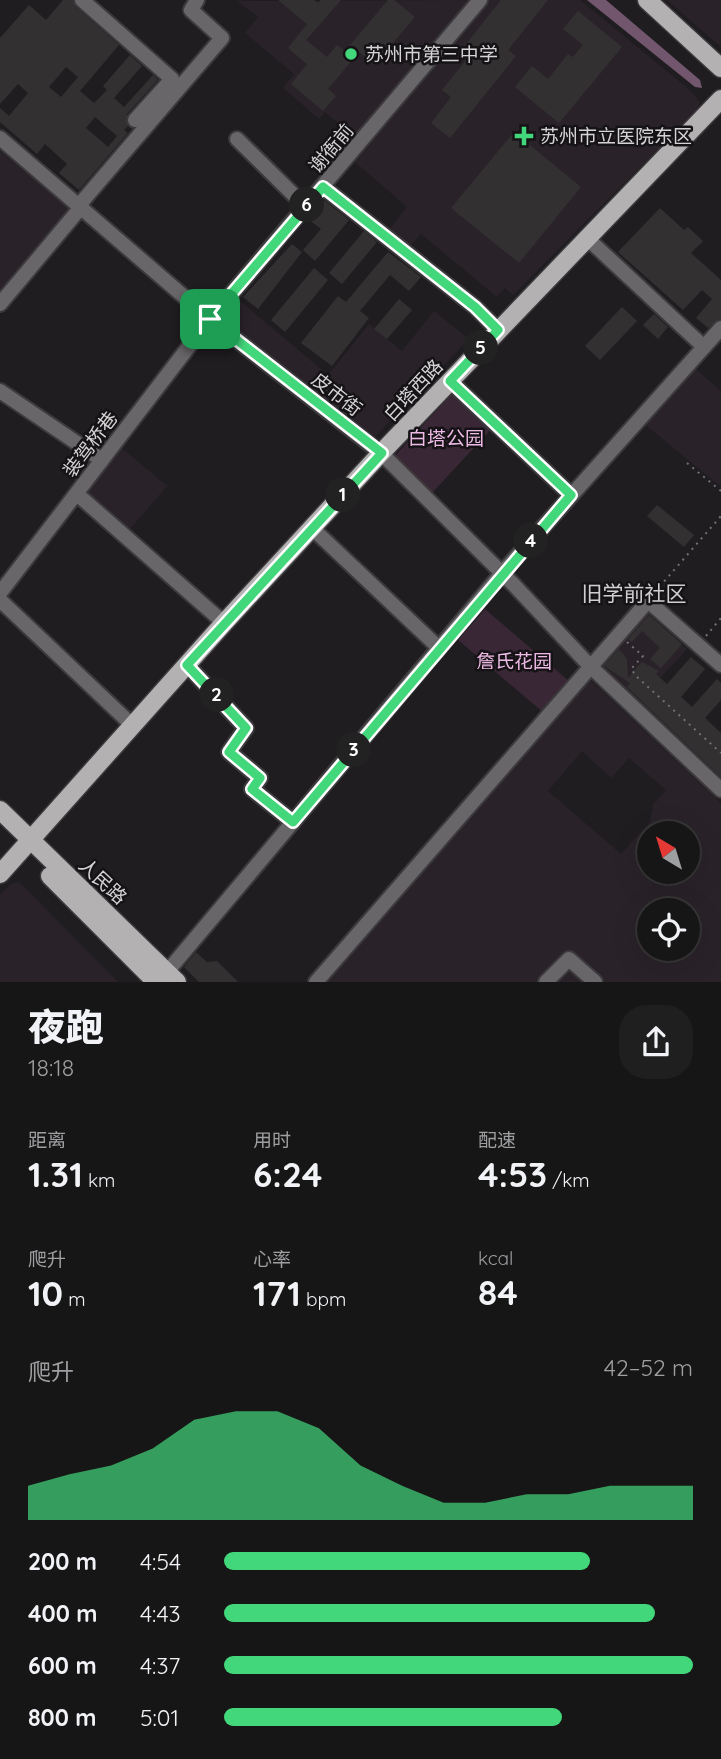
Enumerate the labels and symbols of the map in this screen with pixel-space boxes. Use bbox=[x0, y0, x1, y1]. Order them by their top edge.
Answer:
place label: 苏州市第三中学 bbox=[365, 42, 498, 66]
marker: 苏州市第三中学 bbox=[343, 46, 359, 62]
street label: 谢衙前 bbox=[303, 118, 359, 178]
place label: 苏州市立医院东区 bbox=[540, 124, 692, 148]
marker: 苏州市立医院东区 bbox=[514, 126, 534, 146]
pin: 6 bbox=[290, 188, 324, 222]
pin bbox=[180, 289, 240, 349]
pin: 5 bbox=[463, 330, 498, 366]
street label: 白塔西路 bbox=[378, 354, 448, 426]
street label: 皮市街 bbox=[307, 367, 367, 421]
street label: 装驾桥巷 bbox=[58, 406, 122, 482]
park label: 白塔公园 bbox=[408, 426, 484, 450]
pin: 1 bbox=[326, 477, 360, 512]
pin: 4 bbox=[514, 524, 548, 558]
district label: 旧学前社区 bbox=[582, 580, 687, 606]
park label: 詹氏花园 bbox=[476, 649, 552, 673]
pin: 2 bbox=[200, 678, 234, 712]
pin: 3 bbox=[336, 732, 372, 768]
north arrow bbox=[637, 821, 700, 884]
street label: 人民路 bbox=[74, 853, 132, 909]

